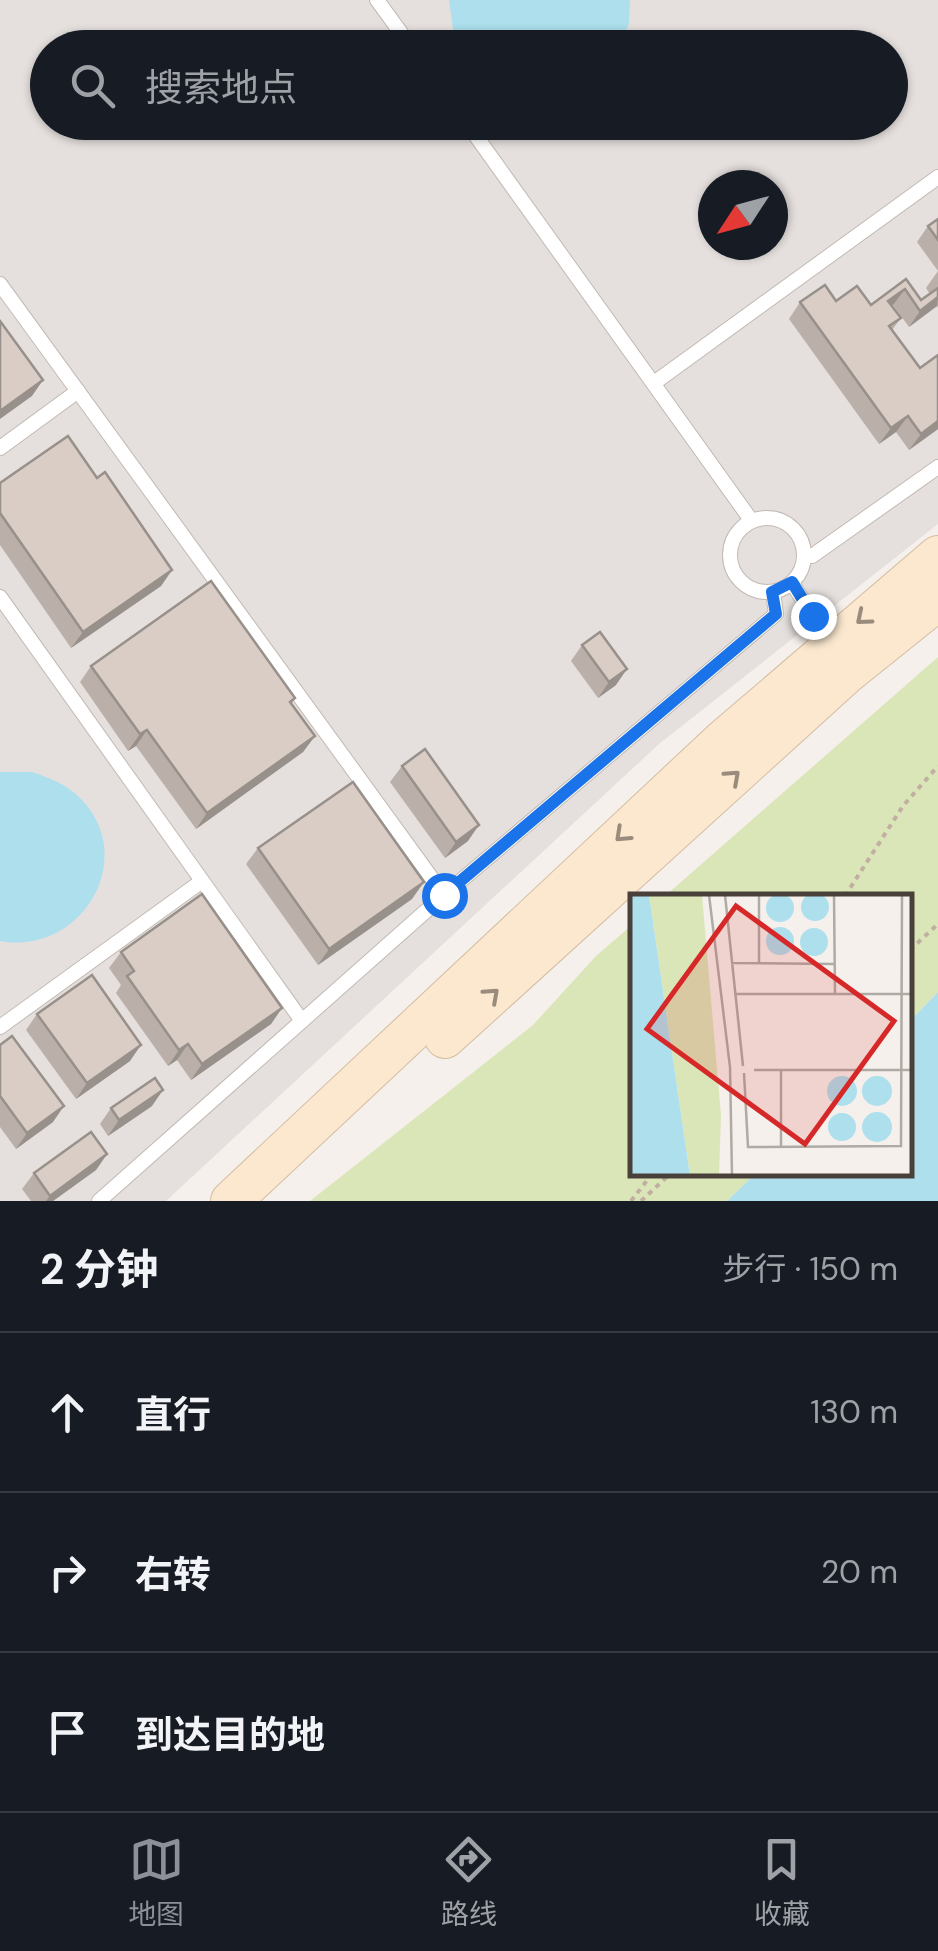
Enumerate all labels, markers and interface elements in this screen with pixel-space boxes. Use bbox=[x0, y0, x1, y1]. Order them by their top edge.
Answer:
search box bbox=[30, 30, 908, 140]
icon: search bbox=[65, 58, 120, 113]
text: 搜索地点 bbox=[145, 63, 297, 113]
north arrow bbox=[698, 170, 788, 260]
route end bbox=[791, 594, 837, 640]
one-way arrow bbox=[856, 606, 874, 624]
one-way arrow bbox=[721, 771, 740, 789]
one-way arrow bbox=[615, 823, 633, 841]
route start bbox=[422, 873, 468, 919]
inset map bbox=[630, 894, 913, 1176]
one-way arrow bbox=[480, 989, 499, 1007]
text: 2 分钟 bbox=[40, 1242, 158, 1297]
text: 步行 · 150 m bbox=[722, 1248, 898, 1290]
icon: ahead bbox=[40, 1385, 95, 1440]
text: 直行 bbox=[135, 1390, 211, 1440]
text: 130 m bbox=[810, 1391, 898, 1433]
icon: right bbox=[40, 1545, 95, 1600]
text: 右转 bbox=[135, 1550, 211, 1600]
text: 20 m bbox=[821, 1551, 898, 1593]
icon: arrive bbox=[40, 1705, 95, 1760]
text: 到达目的地 bbox=[135, 1710, 325, 1760]
tab: 地图 bbox=[128, 1832, 184, 1933]
tab: 路线 bbox=[441, 1832, 497, 1933]
tab: 收藏 bbox=[754, 1832, 810, 1933]

